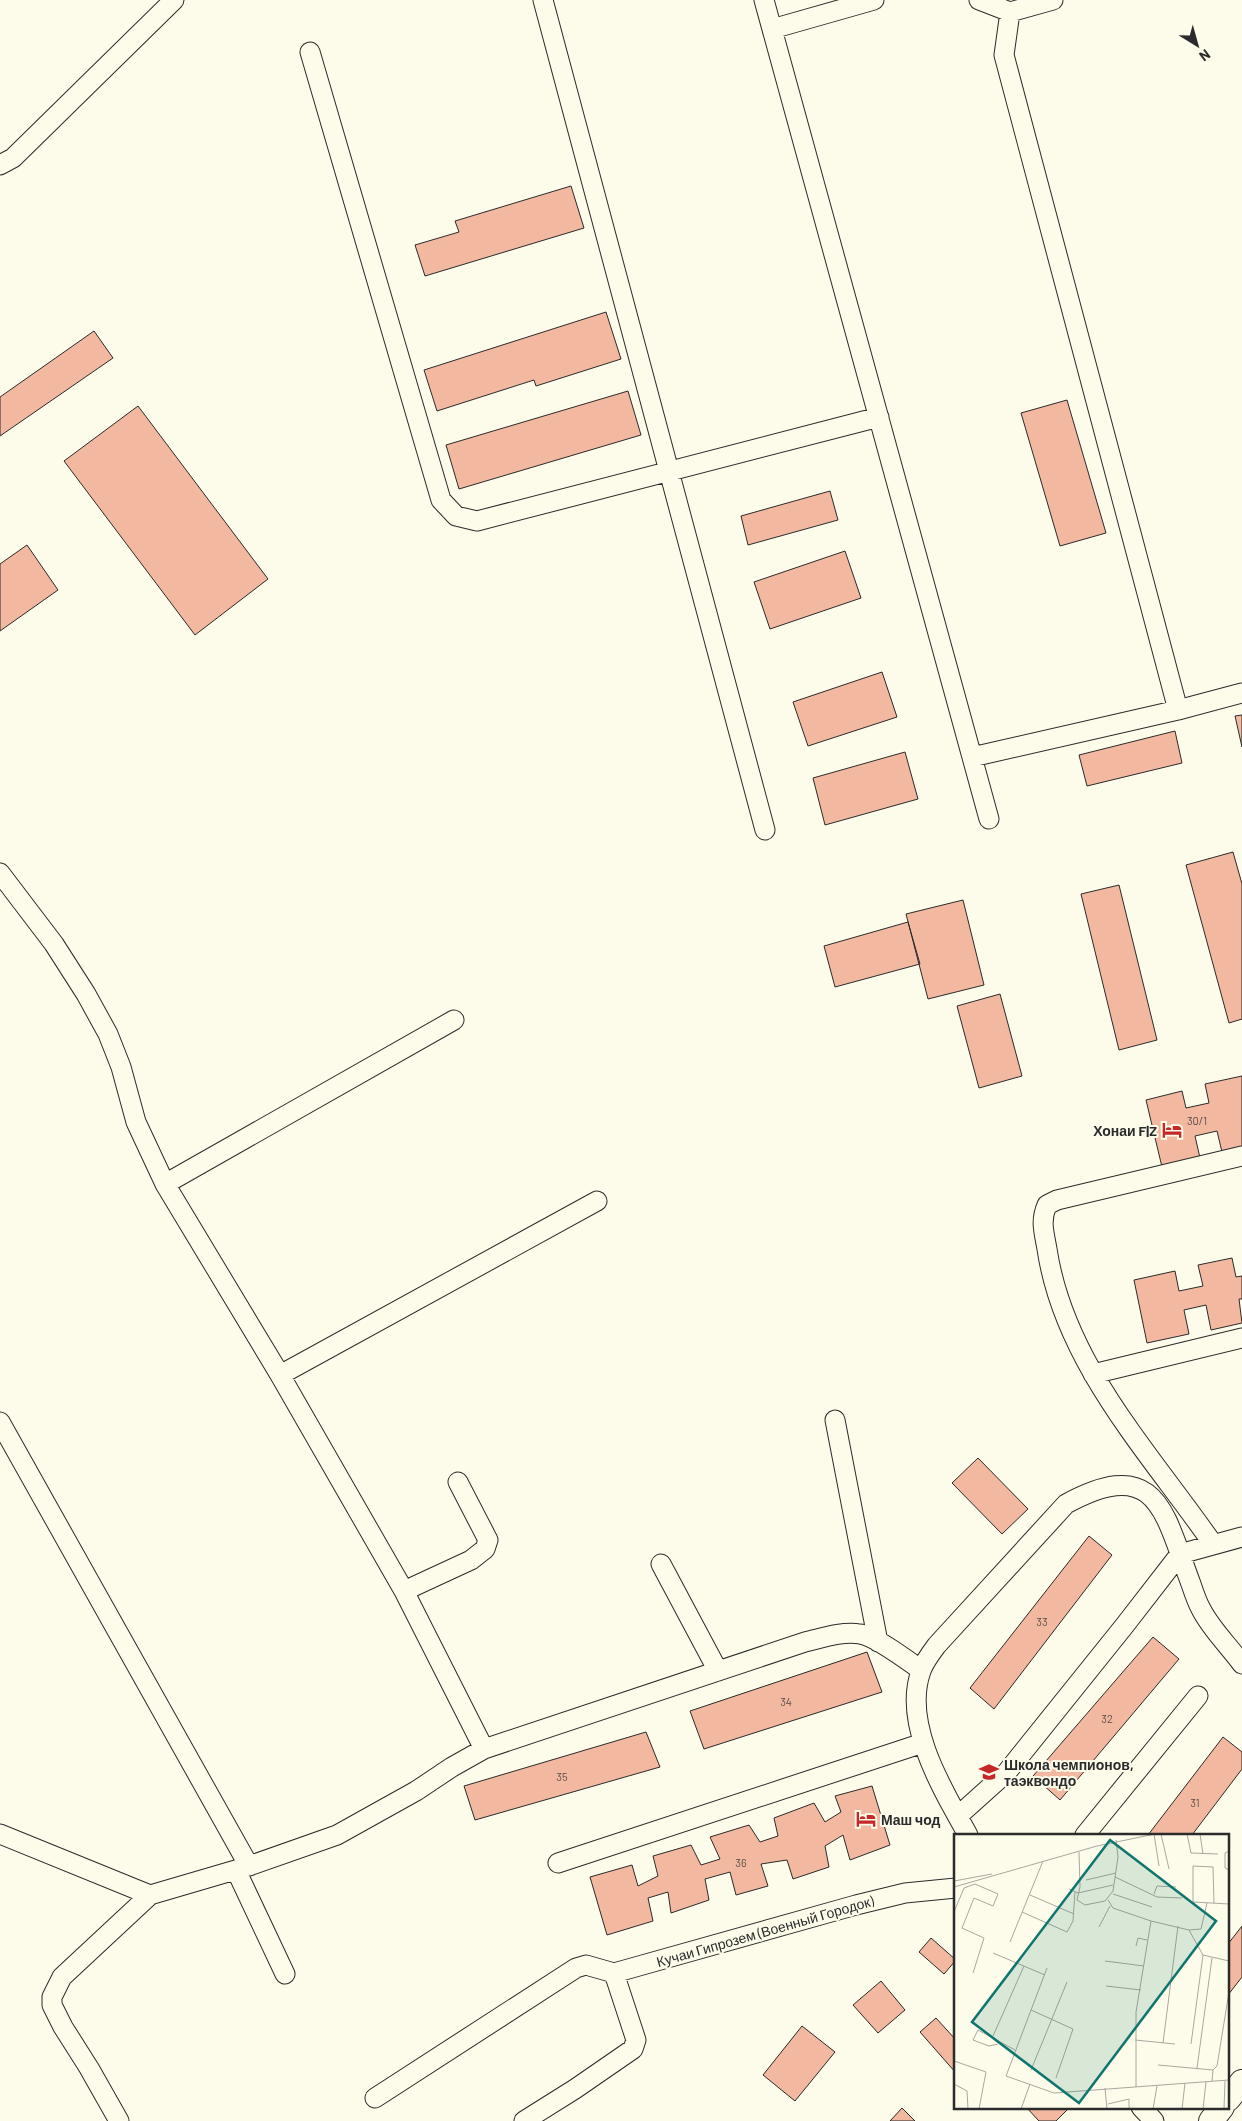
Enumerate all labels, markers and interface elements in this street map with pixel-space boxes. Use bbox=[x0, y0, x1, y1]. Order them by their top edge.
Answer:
north arrow bbox=[1172, 20, 1222, 70]
text: N bbox=[1196, 46, 1214, 65]
house number: 30/1 bbox=[1187, 1114, 1207, 1127]
hotel icon: Хонаи F|Z bbox=[1161, 1119, 1183, 1141]
place label: Хонаи F|Z bbox=[1093, 1122, 1157, 1139]
house number: 33 bbox=[1036, 1615, 1048, 1628]
house number: 34 bbox=[780, 1695, 792, 1708]
house number: 32 bbox=[1101, 1712, 1113, 1725]
place label: Школа чемпионов, таэквондо bbox=[1004, 1756, 1134, 1789]
school or university icon: Школа чемпионов, таэквондо bbox=[978, 1761, 1000, 1783]
house number: 35 bbox=[556, 1770, 568, 1783]
house number: 31 bbox=[1190, 1796, 1200, 1809]
hotel icon: Маш чод bbox=[855, 1808, 877, 1830]
place label: Маш чод bbox=[881, 1811, 941, 1828]
inset map bbox=[954, 1834, 1230, 2108]
house number: 36 bbox=[735, 1856, 747, 1869]
street label: Кучаи Гипрозем (Военный Городок) bbox=[654, 1892, 876, 1970]

